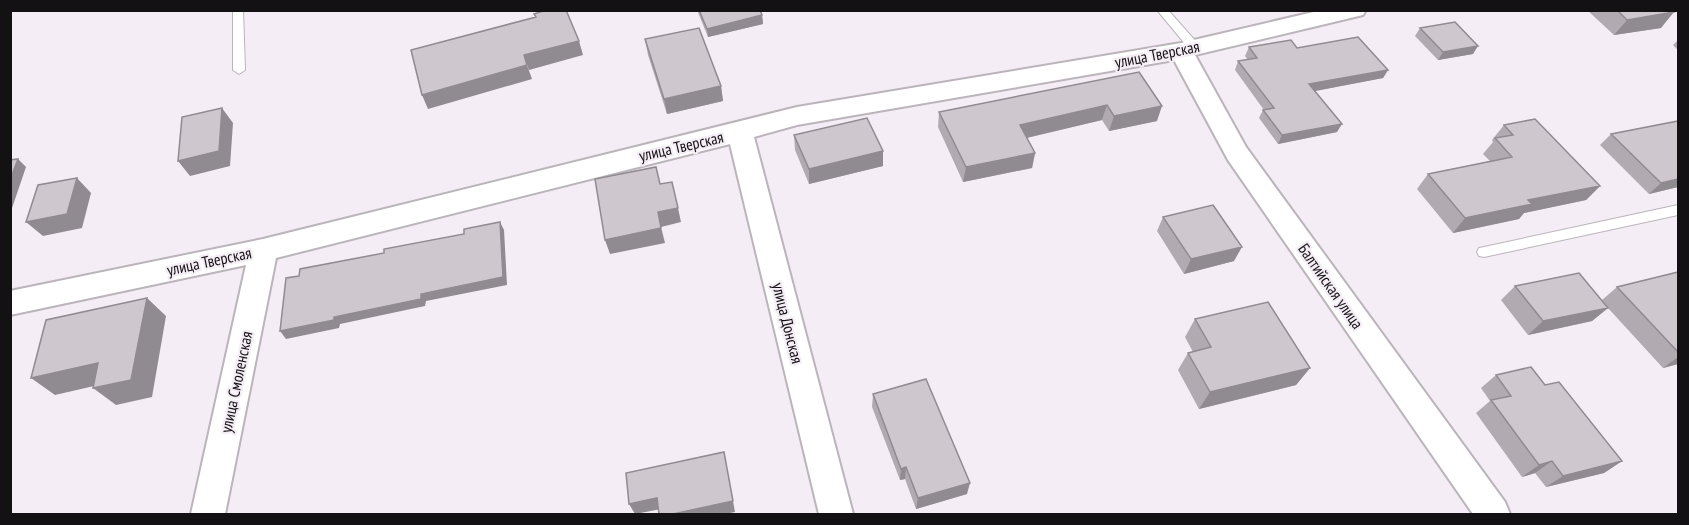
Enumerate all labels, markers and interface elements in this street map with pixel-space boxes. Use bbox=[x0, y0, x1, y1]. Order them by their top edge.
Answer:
street label: улица Тверская bbox=[1113, 36, 1201, 72]
street label: улица Тверская bbox=[637, 127, 725, 165]
street label: Балтийская улица bbox=[1294, 239, 1368, 333]
street label: улица Тверская bbox=[165, 242, 253, 280]
street label: улица Донская bbox=[768, 280, 808, 366]
street label: улица Смоленская bbox=[215, 329, 257, 435]

